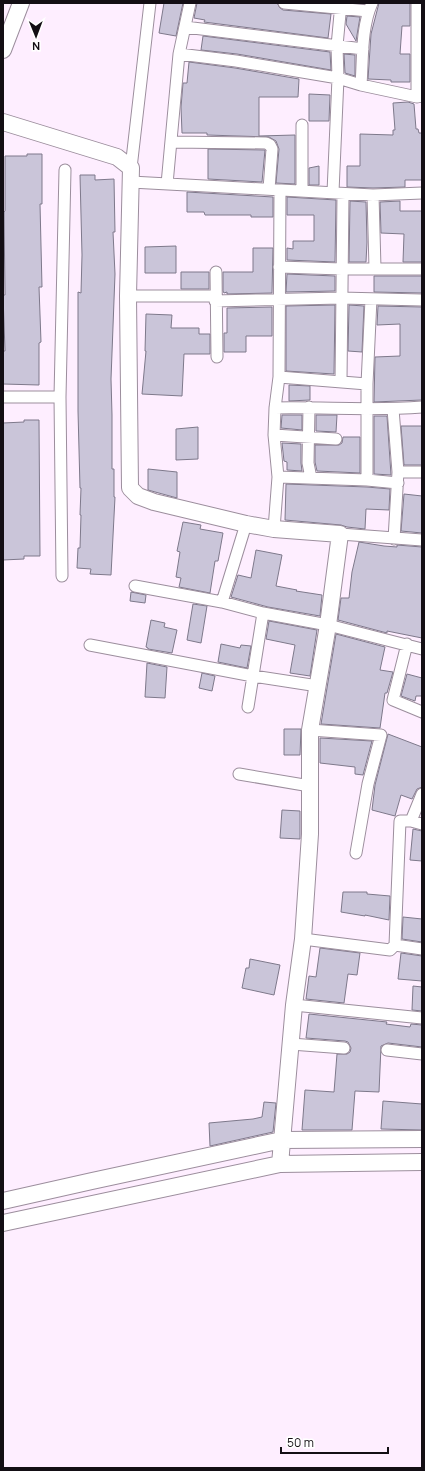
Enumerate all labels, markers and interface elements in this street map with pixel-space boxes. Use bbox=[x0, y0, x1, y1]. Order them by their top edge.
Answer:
north arrow bbox=[16, 16, 56, 56]
text: N bbox=[32, 39, 40, 54]
scale bar bbox=[281, 1429, 388, 1455]
text: 50 m bbox=[287, 1434, 314, 1451]

